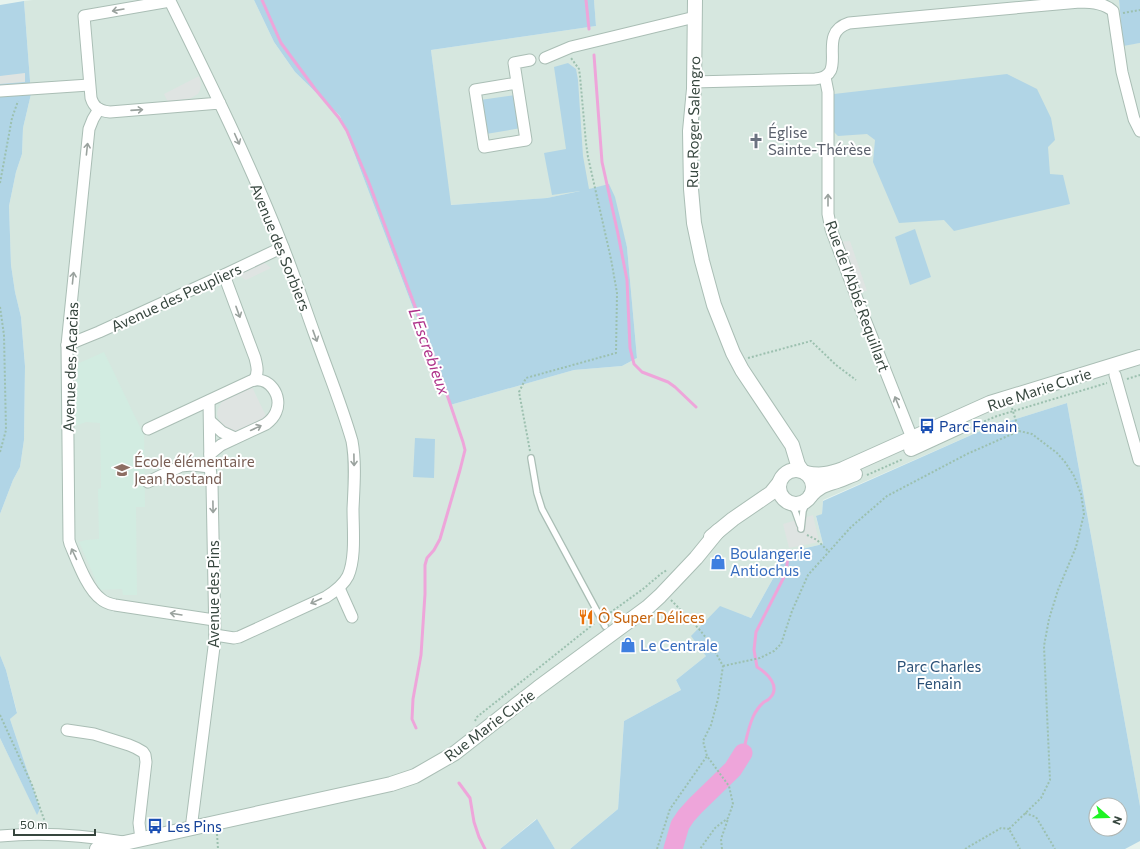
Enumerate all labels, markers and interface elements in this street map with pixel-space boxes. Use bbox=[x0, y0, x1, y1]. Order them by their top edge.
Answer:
one-way arrow bbox=[112, 6, 125, 14]
street label: Rue Roger Salengro bbox=[683, 56, 703, 188]
one-way arrow bbox=[131, 106, 144, 113]
place label: Église Sainte-Thérèse bbox=[768, 122, 871, 158]
one-way arrow bbox=[233, 132, 241, 144]
church icon: Église Sainte-Thérèse bbox=[747, 132, 765, 150]
one-way arrow bbox=[84, 143, 91, 156]
street label: Avenue des Sorbiers bbox=[247, 181, 315, 314]
one-way arrow bbox=[824, 194, 832, 207]
street label: Rue de l'Abbé Requillart bbox=[822, 218, 894, 374]
street label: Avenue des Peupliers bbox=[108, 259, 244, 335]
one-way arrow bbox=[70, 272, 77, 285]
street label: Avenue des Acacias bbox=[59, 301, 81, 432]
one-way arrow bbox=[234, 305, 242, 317]
water label: L'Escrebieux bbox=[406, 305, 455, 397]
one-way arrow bbox=[312, 330, 320, 342]
street label: Rue Marie Curie bbox=[985, 364, 1093, 414]
one-way arrow bbox=[893, 396, 901, 408]
bus stop icon: Parc Fenain bbox=[918, 417, 936, 435]
place label: Parc Fenain bbox=[939, 417, 1017, 435]
one-way arrow bbox=[250, 424, 262, 432]
place label: École élémentaire Jean Rostand bbox=[134, 451, 255, 487]
one-way arrow bbox=[350, 453, 358, 466]
school or university icon: École élémentaire Jean Rostand bbox=[113, 461, 131, 479]
one-way arrow bbox=[209, 500, 216, 513]
street label: Avenue des Pins bbox=[204, 540, 222, 648]
place label: Boulangerie Antiochus bbox=[730, 544, 811, 579]
one-way arrow bbox=[70, 548, 78, 560]
shop icon: Boulangerie Antiochus bbox=[709, 553, 727, 571]
one-way arrow bbox=[311, 598, 323, 605]
place label: Ô Super Délices bbox=[598, 607, 705, 626]
restaurant icon: Ô Super Délices bbox=[577, 608, 595, 626]
one-way arrow bbox=[170, 610, 183, 618]
shop icon: Le Centrale bbox=[619, 636, 637, 654]
place label: Le Centrale bbox=[640, 636, 718, 654]
park label: Parc Charles Fenain bbox=[897, 657, 981, 692]
street label: Rue Marie Curie bbox=[440, 685, 538, 765]
north arrow bbox=[1088, 797, 1128, 837]
scale bar bbox=[14, 811, 95, 837]
text: N bbox=[1110, 814, 1125, 827]
text: 50 m bbox=[20, 817, 48, 831]
bus stop icon: Les Pins bbox=[146, 817, 164, 835]
place label: Les Pins bbox=[167, 817, 222, 835]

